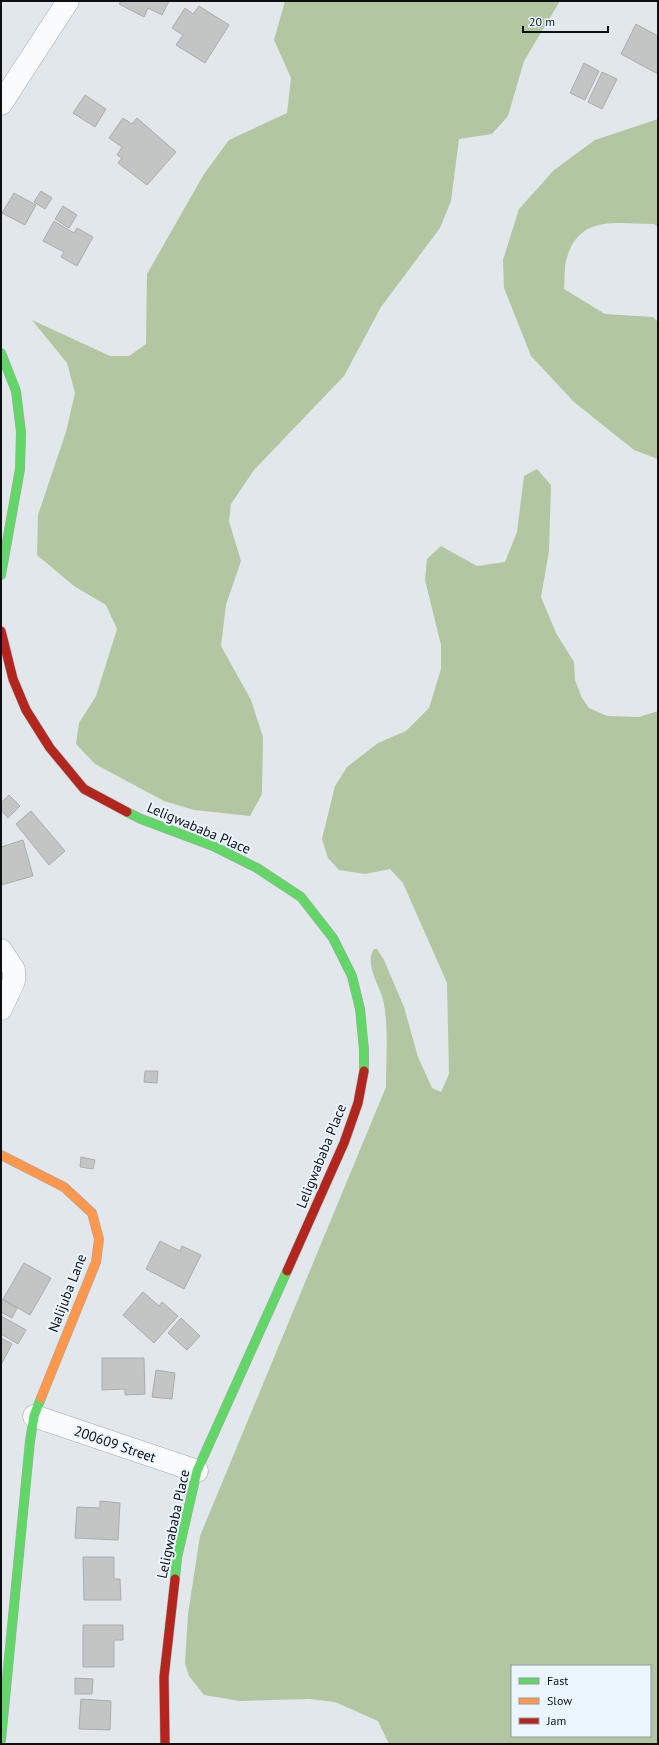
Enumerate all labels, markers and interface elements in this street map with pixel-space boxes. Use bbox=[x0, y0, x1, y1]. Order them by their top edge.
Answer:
scale bar bbox=[523, 8, 608, 34]
text: 20 m bbox=[529, 14, 555, 29]
street label: Leligwababa Place bbox=[144, 798, 254, 858]
street label: Leligwababa Place bbox=[292, 1101, 350, 1211]
street label: Nalijuba Lane bbox=[44, 1251, 90, 1335]
street label: 200609 Street bbox=[72, 1422, 158, 1466]
street label: Leligwababa Place bbox=[153, 1468, 193, 1580]
legend bbox=[511, 1665, 651, 1737]
text: Fast bbox=[547, 1673, 568, 1688]
text: Slow bbox=[547, 1693, 572, 1708]
text: Jam bbox=[546, 1713, 566, 1728]

